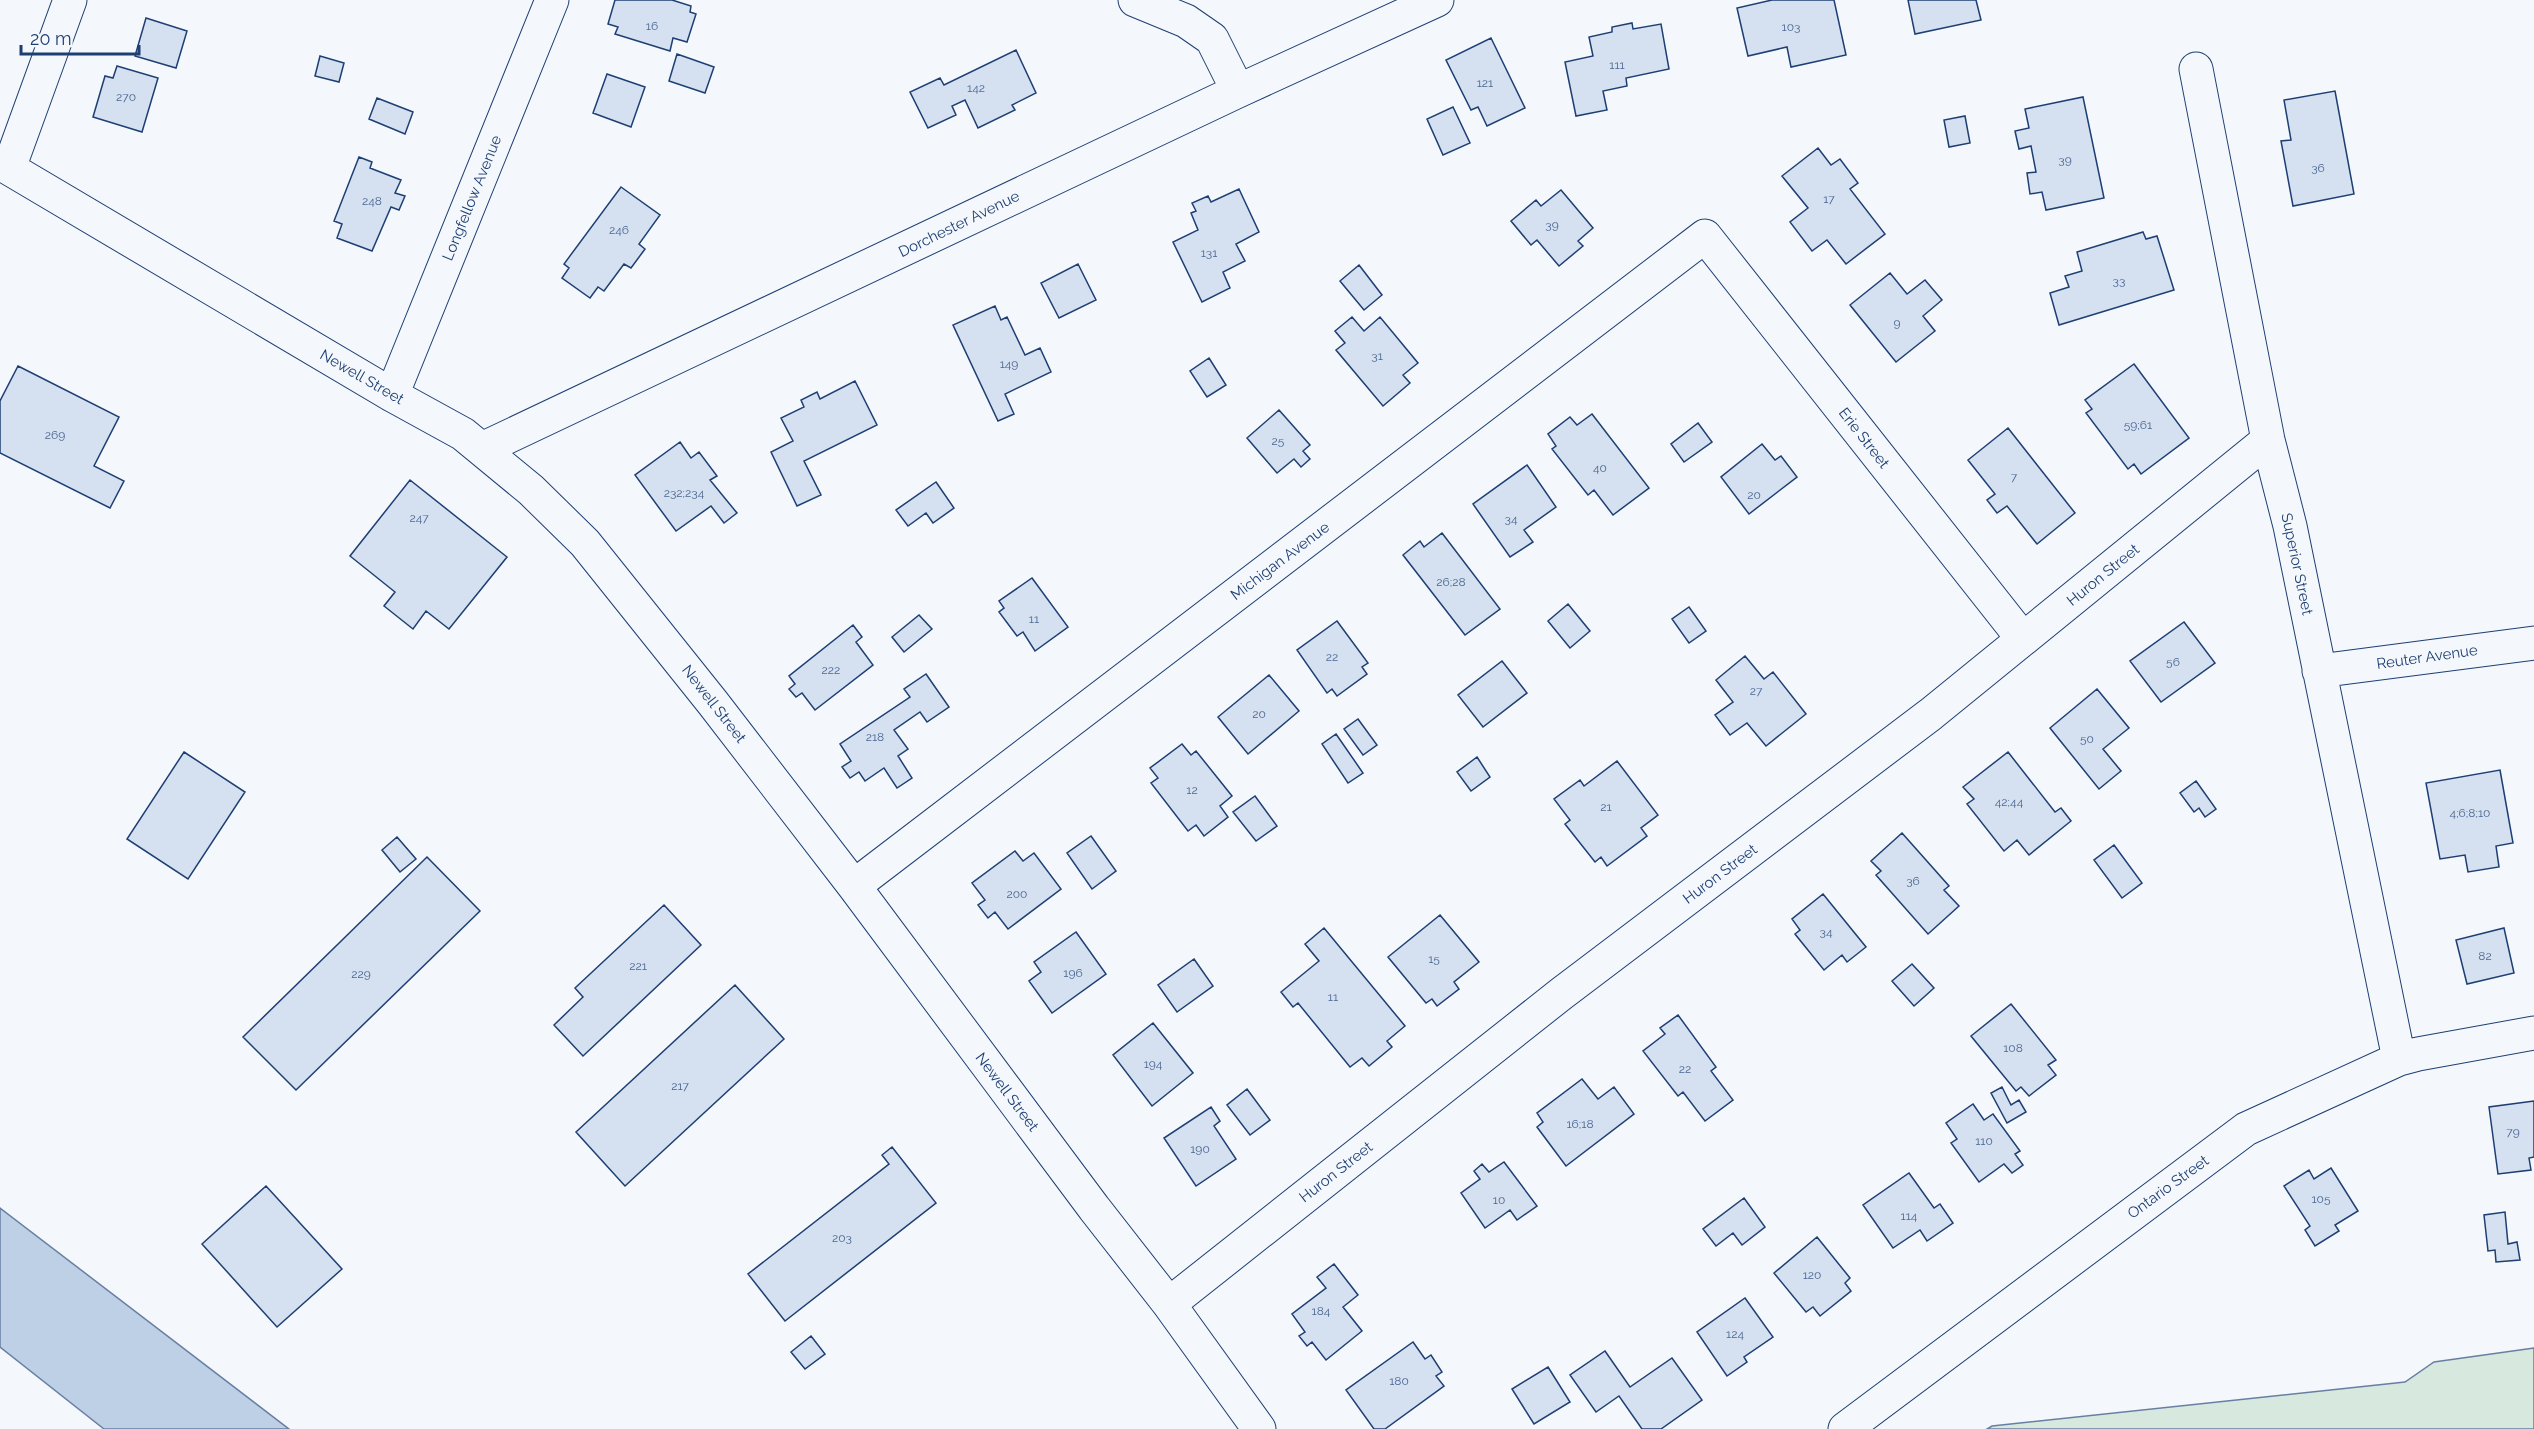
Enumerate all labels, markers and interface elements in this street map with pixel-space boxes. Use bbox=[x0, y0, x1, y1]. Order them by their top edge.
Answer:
scale bar bbox=[21, 18, 140, 56]
house number: 16 bbox=[646, 19, 658, 33]
house number: 103 bbox=[1782, 20, 1800, 34]
text: 20 m bbox=[30, 28, 72, 49]
house number: 111 bbox=[1609, 58, 1625, 72]
house number: 121 bbox=[1477, 76, 1493, 90]
house number: 142 bbox=[967, 81, 985, 95]
house number: 270 bbox=[116, 90, 136, 104]
street label: Longfellow Avenue bbox=[439, 133, 505, 263]
house number: 39 bbox=[2058, 153, 2072, 167]
house number: 36 bbox=[2311, 161, 2325, 175]
street label: Dorchester Avenue bbox=[896, 187, 1023, 261]
house number: 17 bbox=[1823, 192, 1835, 206]
house number: 248 bbox=[362, 194, 382, 208]
house number: 39 bbox=[1545, 218, 1559, 232]
house number: 246 bbox=[609, 223, 629, 237]
house number: 131 bbox=[1201, 246, 1217, 260]
house number: 33 bbox=[2113, 274, 2125, 288]
house number: 9 bbox=[1893, 316, 1901, 330]
street label: Newell Street bbox=[317, 346, 407, 408]
house number: 31 bbox=[1371, 349, 1383, 363]
house number: 149 bbox=[1000, 357, 1018, 371]
street label: Erie Street bbox=[1835, 404, 1893, 472]
house number: 59;61 bbox=[2124, 418, 2152, 432]
house number: 269 bbox=[45, 428, 65, 442]
house number: 25 bbox=[1272, 434, 1285, 448]
house number: 40 bbox=[1593, 461, 1607, 475]
house number: 7 bbox=[2011, 470, 2018, 484]
house number: 232;234 bbox=[664, 486, 705, 500]
house number: 20 bbox=[1747, 488, 1761, 502]
house number: 247 bbox=[409, 511, 429, 525]
street label: Superior Street bbox=[2277, 511, 2317, 617]
house number: 34 bbox=[1505, 512, 1518, 526]
street label: Michigan Avenue bbox=[1227, 518, 1333, 604]
street label: Huron Street bbox=[2063, 540, 2143, 610]
house number: 26;28 bbox=[1436, 575, 1466, 589]
house number: 11 bbox=[1029, 612, 1039, 626]
street label: Reuter Avenue bbox=[2375, 641, 2479, 673]
house number: 22 bbox=[1326, 650, 1338, 664]
house number: 56 bbox=[2166, 655, 2180, 669]
street label: Newell Street bbox=[678, 661, 750, 747]
house number: 222 bbox=[822, 663, 840, 677]
house number: 27 bbox=[1750, 684, 1763, 698]
house number: 20 bbox=[1252, 707, 1266, 721]
house number: 218 bbox=[866, 730, 884, 744]
house number: 50 bbox=[2080, 732, 2094, 746]
house number: 12 bbox=[1186, 783, 1198, 797]
house number: 42;44 bbox=[1995, 795, 2024, 809]
house number: 21 bbox=[1600, 800, 1612, 814]
house number: 4;6;8;10 bbox=[2450, 806, 2490, 820]
street label: Huron Street bbox=[1679, 840, 1761, 908]
house number: 36 bbox=[1906, 874, 1920, 888]
house number: 200 bbox=[1007, 887, 1027, 901]
house number: 34 bbox=[1820, 925, 1833, 939]
house number: 82 bbox=[2478, 949, 2492, 963]
house number: 15 bbox=[1428, 952, 1440, 966]
house number: 221 bbox=[629, 959, 647, 973]
house number: 196 bbox=[1063, 966, 1083, 980]
house number: 229 bbox=[351, 967, 371, 981]
house number: 11 bbox=[1328, 990, 1338, 1004]
house number: 108 bbox=[2003, 1041, 2023, 1055]
street label: Newell Street bbox=[972, 1049, 1042, 1135]
house number: 194 bbox=[1144, 1057, 1163, 1071]
house number: 22 bbox=[1679, 1062, 1691, 1076]
house number: 217 bbox=[671, 1079, 689, 1093]
house number: 16;18 bbox=[1566, 1117, 1594, 1131]
house number: 79 bbox=[2506, 1125, 2520, 1139]
house number: 110 bbox=[1975, 1134, 1993, 1148]
street label: Huron Street bbox=[1296, 1138, 1376, 1206]
house number: 190 bbox=[1190, 1142, 1210, 1156]
street label: Ontario Street bbox=[2124, 1152, 2212, 1222]
house number: 105 bbox=[2311, 1192, 2331, 1206]
house number: 10 bbox=[1493, 1193, 1505, 1207]
house number: 114 bbox=[1901, 1209, 1918, 1223]
house number: 203 bbox=[832, 1231, 852, 1245]
house number: 120 bbox=[1803, 1268, 1821, 1282]
house number: 184 bbox=[1312, 1304, 1331, 1318]
house number: 124 bbox=[1726, 1327, 1744, 1341]
house number: 180 bbox=[1389, 1374, 1409, 1388]

